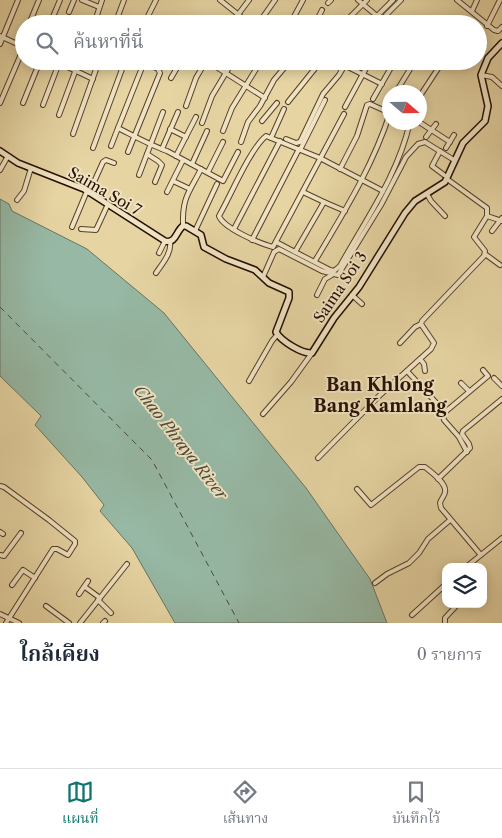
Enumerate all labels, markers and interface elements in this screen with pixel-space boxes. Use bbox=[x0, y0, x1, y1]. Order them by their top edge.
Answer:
search box bbox=[15, 15, 487, 70]
icon: search bbox=[33, 29, 61, 57]
text: ค้นหาที่นี่ bbox=[73, 30, 144, 53]
north arrow bbox=[382, 85, 427, 130]
street label: Saima Soi 7 bbox=[65, 162, 145, 220]
street label: Saima Soi 3 bbox=[309, 248, 371, 326]
district label: Ban Khlong Bang Kamlang bbox=[313, 374, 447, 417]
water label: Chao Phraya River bbox=[130, 381, 233, 505]
map controls bbox=[442, 563, 487, 608]
button: layers bbox=[442, 563, 487, 608]
text: ใกล้เคียง bbox=[20, 641, 100, 666]
text: 0 รายการ bbox=[417, 644, 482, 664]
tab: แผนที่ bbox=[62, 778, 99, 830]
tab: เส้นทาง bbox=[223, 778, 268, 830]
tab: บันทึกไว้ bbox=[392, 778, 440, 830]

